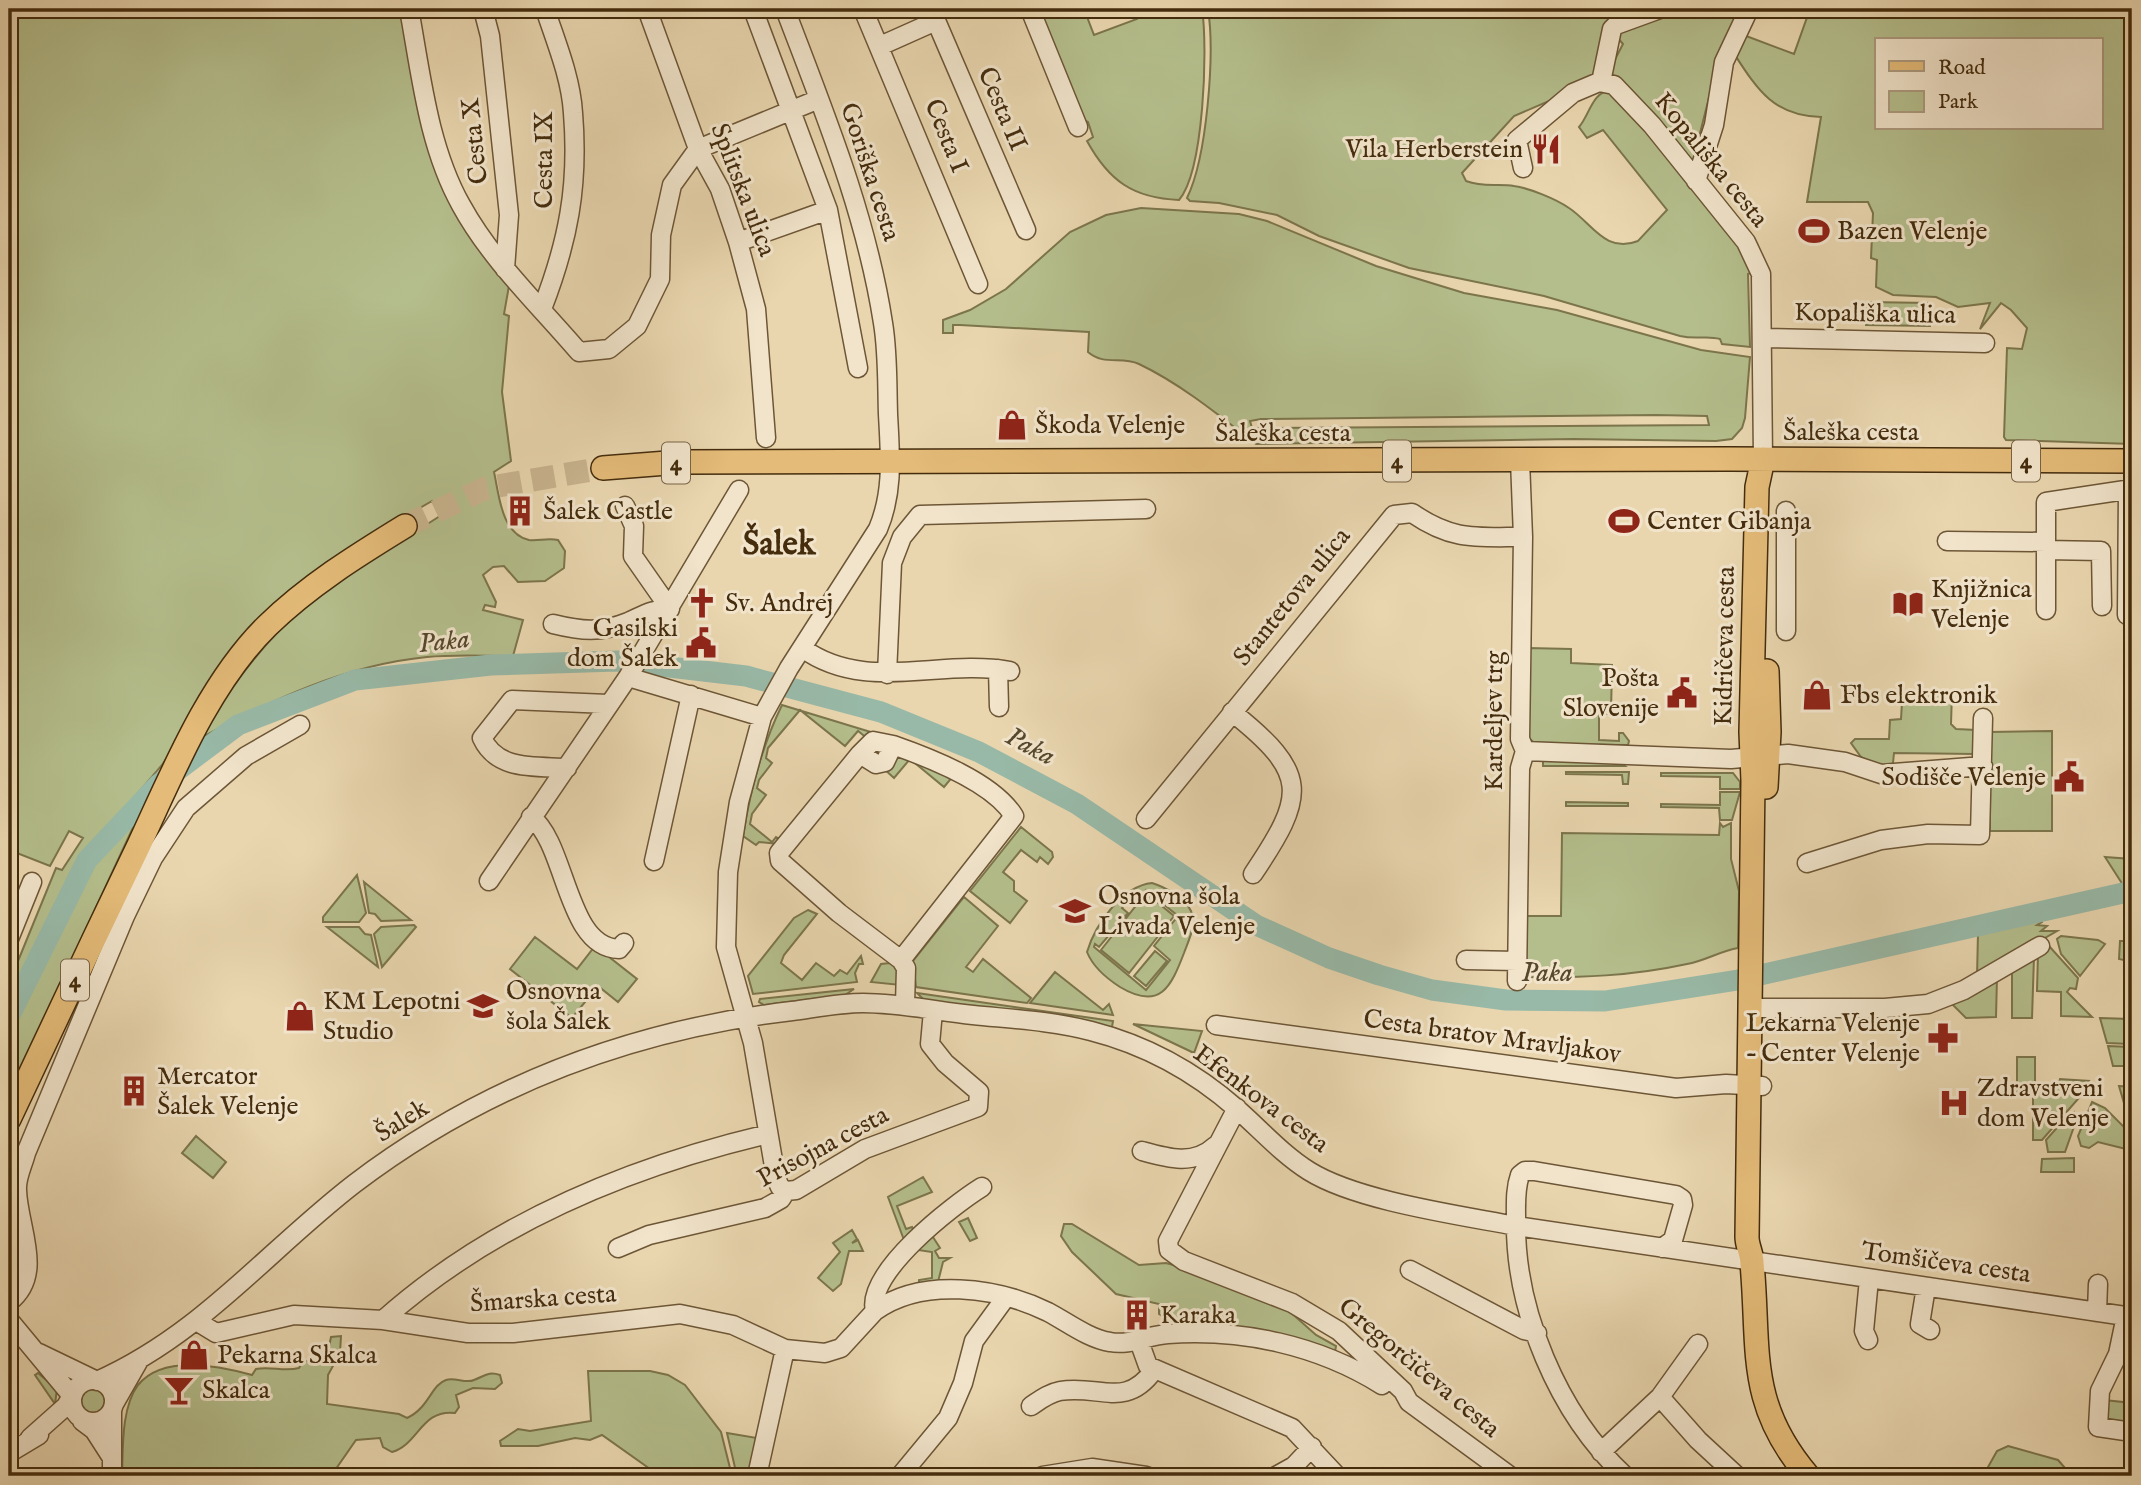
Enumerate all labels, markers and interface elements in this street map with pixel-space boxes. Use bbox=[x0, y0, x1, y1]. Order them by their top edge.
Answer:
legend bbox=[1875, 38, 2102, 130]
text: Road bbox=[1938, 55, 1986, 82]
street label: Cesta II bbox=[970, 62, 1034, 156]
street label: Kopališka cesta bbox=[1646, 86, 1776, 235]
text: Park bbox=[1938, 89, 1979, 116]
street label: Cesta I bbox=[916, 94, 976, 178]
street label: Cesta X bbox=[454, 96, 496, 186]
street label: Goriška cesta bbox=[832, 99, 908, 246]
street label: Cesta IX bbox=[528, 111, 561, 209]
street label: Splitska ulica bbox=[702, 119, 784, 262]
restaurant icon: Vila Herberstein bbox=[1529, 132, 1563, 166]
place label: Vila Herberstein bbox=[1344, 133, 1523, 166]
sports icon: Bazen Velenje bbox=[1797, 214, 1831, 248]
place label: Bazen Velenje bbox=[1837, 215, 1987, 248]
street label: Kopališka ulica bbox=[1794, 296, 1957, 332]
shop icon: Škoda Velenje bbox=[995, 408, 1029, 442]
place label: Škoda Velenje bbox=[1035, 409, 1185, 442]
street label: Šaleška cesta bbox=[1783, 416, 1920, 449]
street label: Šaleška cesta bbox=[1215, 417, 1352, 450]
road number: 4 bbox=[1383, 440, 1411, 482]
road number: 4 bbox=[2012, 440, 2040, 482]
road number: 4 bbox=[662, 442, 690, 484]
building icon: Šalek Castle bbox=[503, 494, 537, 528]
place label: Šalek Castle bbox=[543, 495, 673, 528]
sports icon: Center Gibanja bbox=[1607, 504, 1641, 538]
place label: Center Gibanja bbox=[1647, 505, 1812, 538]
street label: Stantetova ulica bbox=[1226, 520, 1358, 673]
district label: Šalek bbox=[743, 522, 817, 566]
street label: Kidričeva cesta bbox=[1707, 565, 1743, 726]
place label: Knjižnica Velenje bbox=[1930, 573, 2033, 636]
church icon: Sv. Andrej bbox=[685, 586, 719, 620]
place label: Sv. Andrej bbox=[725, 587, 833, 620]
library icon: Knjižnica Velenje bbox=[1891, 587, 1925, 621]
place label: Gasilski dom Šalek bbox=[567, 612, 679, 675]
water label: Paka bbox=[417, 622, 471, 662]
public building icon: Gasilski dom Šalek bbox=[684, 626, 718, 660]
street label: Kardeljev trg bbox=[1478, 650, 1511, 791]
place label: Pošta Slovenije bbox=[1563, 662, 1660, 725]
public building icon: Pošta Slovenije bbox=[1665, 676, 1699, 710]
shop icon: Fbs elektronik bbox=[1800, 678, 1834, 712]
place label: Fbs elektronik bbox=[1840, 679, 1998, 712]
water label: Paka bbox=[999, 720, 1061, 774]
public building icon: Sodišče Velenje bbox=[2052, 760, 2086, 794]
place label: Sodišče Velenje bbox=[1882, 761, 2046, 794]
place label: Osnovna šola Livada Velenje bbox=[1098, 880, 1255, 943]
school or university icon: Osnovna šola Livada Velenje bbox=[1058, 894, 1092, 928]
water label: Paka bbox=[1521, 956, 1573, 991]
road number: 4 bbox=[61, 960, 89, 1000]
place label: Osnovna šola Šalek bbox=[506, 975, 612, 1038]
place label: KM Lepotni Studio bbox=[323, 985, 460, 1048]
school or university icon: Osnovna šola Šalek bbox=[466, 989, 500, 1023]
shop icon: KM Lepotni Studio bbox=[283, 999, 317, 1033]
street label: Cesta bratov Mravljakov bbox=[1361, 1003, 1623, 1071]
place label: Lekarna Velenje – Center Velenje bbox=[1746, 1007, 1920, 1070]
pharmacy icon: Lekarna Velenje – Center Velenje bbox=[1926, 1021, 1960, 1055]
street label: Efenkova cesta bbox=[1187, 1037, 1336, 1161]
place label: Mercator Šalek Velenje bbox=[157, 1060, 299, 1123]
place label: Zdravstveni dom Velenje bbox=[1977, 1072, 2109, 1135]
building icon: Mercator Šalek Velenje bbox=[117, 1074, 151, 1108]
hospital icon: Zdravstveni dom Velenje bbox=[1937, 1086, 1971, 1120]
street label: Šalek bbox=[369, 1091, 436, 1150]
street label: Prisojna cesta bbox=[752, 1098, 895, 1195]
street label: Tomšičeva cesta bbox=[1859, 1235, 2034, 1291]
street label: Šmarska cesta bbox=[469, 1277, 618, 1321]
street label: Gregorčičeva cesta bbox=[1331, 1291, 1507, 1446]
building icon: Karaka bbox=[1120, 1298, 1154, 1332]
place label: Karaka bbox=[1160, 1299, 1237, 1332]
shop icon: Pekarna Skalca bbox=[177, 1338, 211, 1372]
place label: Pekarna Skalca bbox=[217, 1339, 378, 1372]
bar icon: Skalca bbox=[162, 1373, 196, 1407]
place label: Skalca bbox=[202, 1374, 271, 1407]

